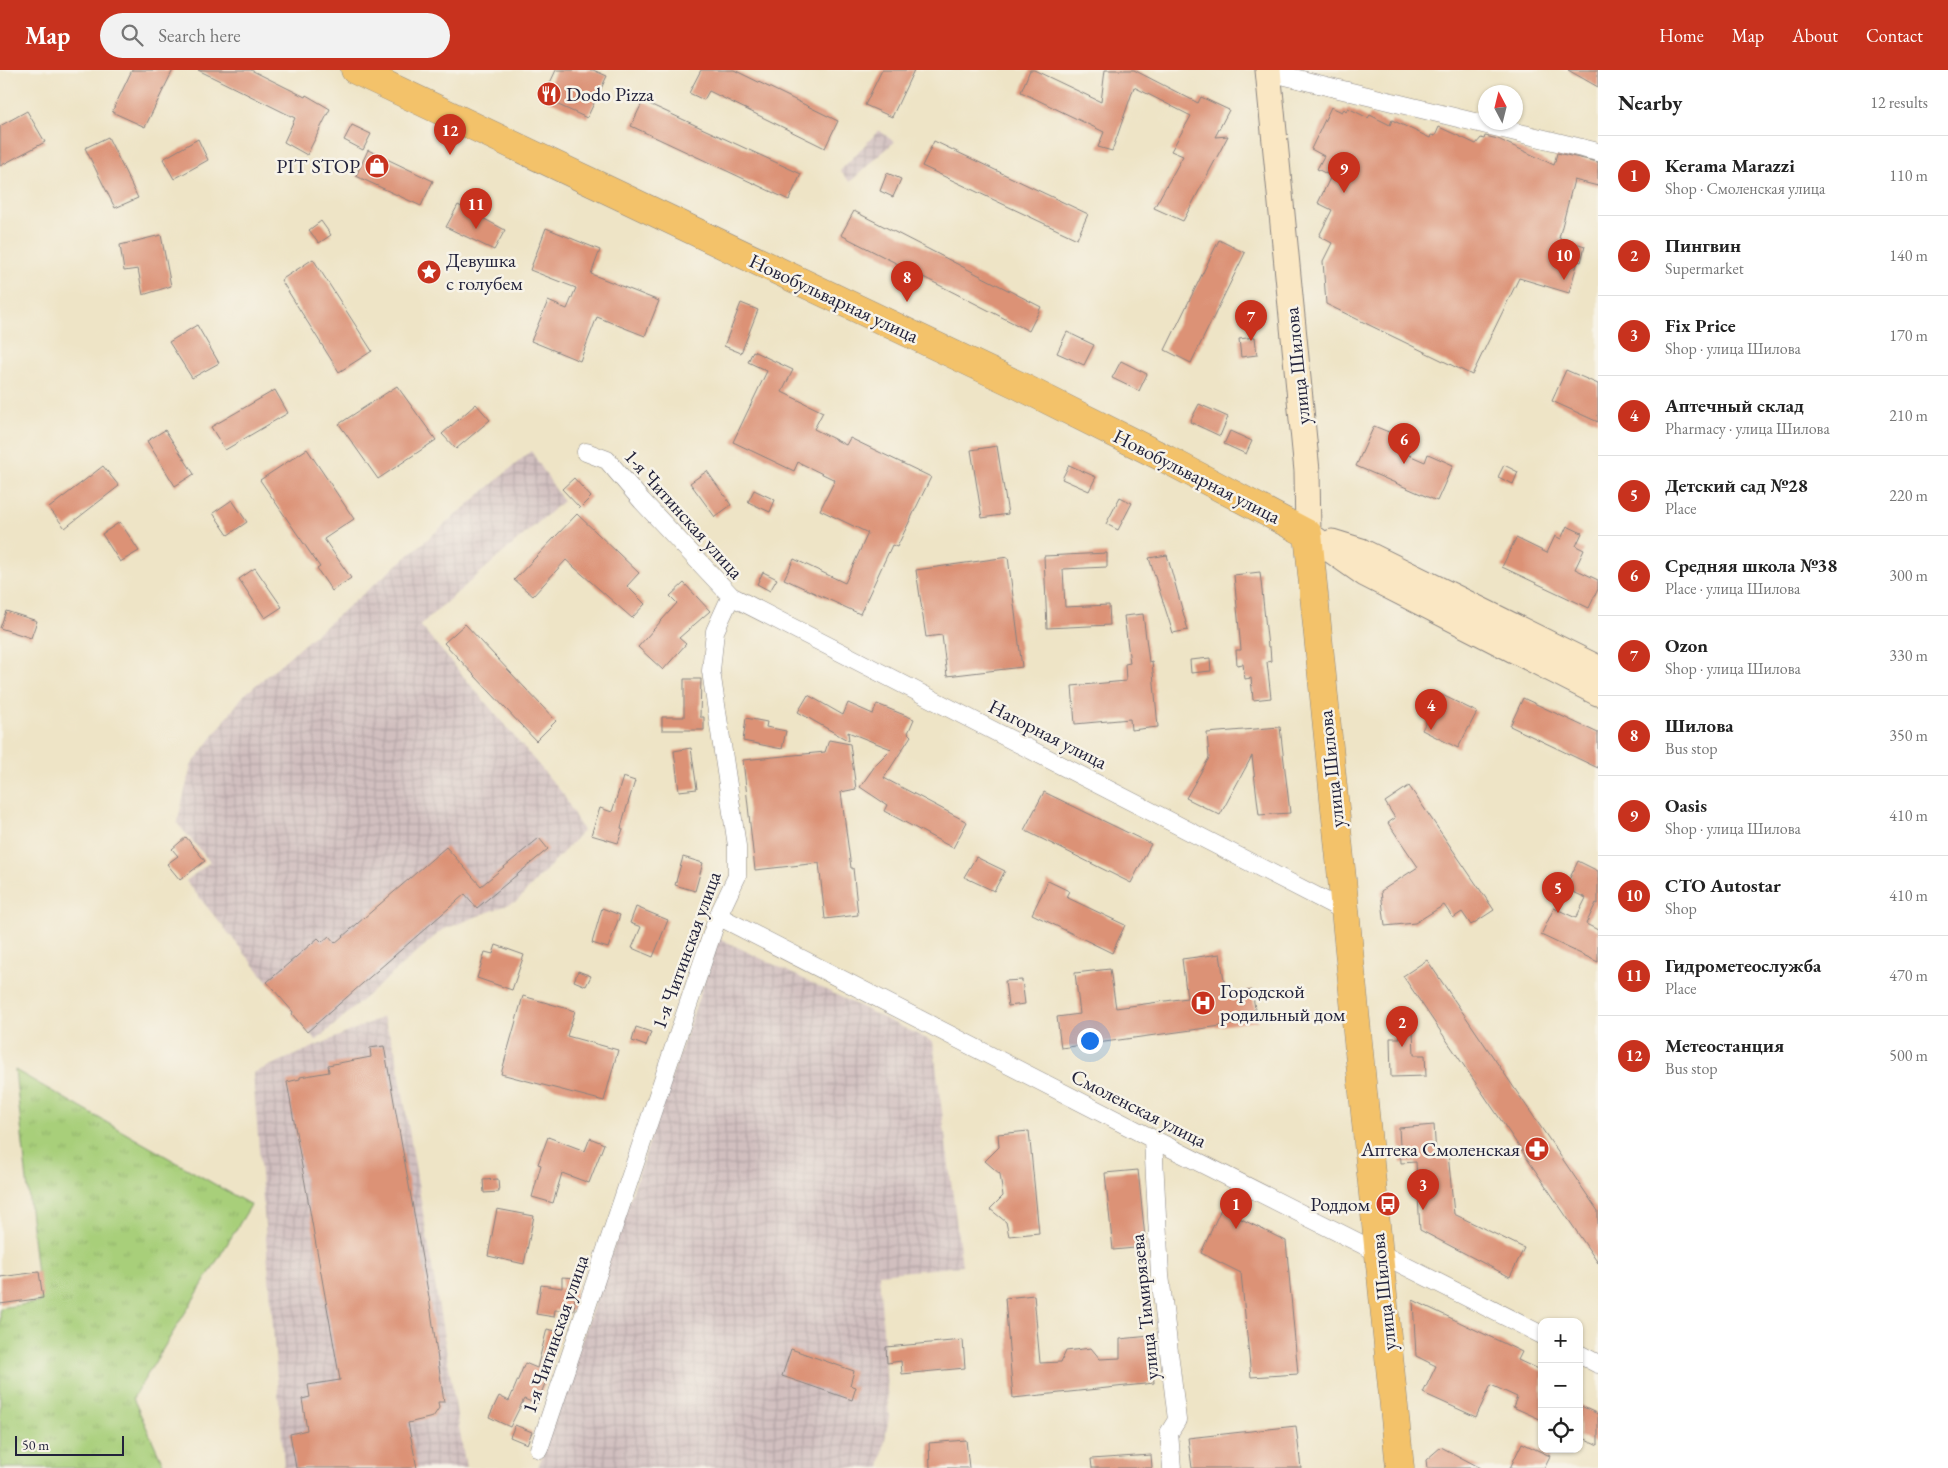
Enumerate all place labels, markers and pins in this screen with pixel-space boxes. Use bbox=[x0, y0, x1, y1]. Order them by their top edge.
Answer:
restaurant icon: Dodo Pizza bbox=[536, 81, 562, 107]
place label: Dodo Pizza bbox=[566, 81, 654, 107]
pin: 12 bbox=[434, 114, 466, 155]
pin: 9 bbox=[1328, 152, 1360, 193]
place label: PIT STOP bbox=[276, 153, 360, 179]
shop icon: PIT STOP bbox=[364, 153, 390, 179]
pin: 11 bbox=[460, 188, 492, 229]
pin: 10 bbox=[1548, 239, 1580, 280]
place label: Девушка с голубем bbox=[446, 247, 523, 296]
place icon: Девушка с голубем bbox=[416, 259, 442, 285]
pin: 8 bbox=[891, 261, 923, 302]
pin: 7 bbox=[1235, 300, 1267, 341]
pin: 6 bbox=[1388, 423, 1420, 464]
pin: 4 bbox=[1415, 689, 1447, 730]
pin: 5 bbox=[1542, 872, 1574, 913]
place label: Городской родильный дом bbox=[1220, 978, 1346, 1027]
hospital icon: Городской родильный дом bbox=[1190, 990, 1216, 1016]
pin: 2 bbox=[1386, 1006, 1418, 1047]
place label: Аптека Смоленская bbox=[1360, 1136, 1520, 1162]
pharmacy icon: Аптека Смоленская bbox=[1524, 1136, 1550, 1162]
pin: 3 bbox=[1407, 1169, 1439, 1210]
pin: 1 bbox=[1220, 1188, 1252, 1229]
place label: Роддом bbox=[1310, 1191, 1370, 1217]
bus stop icon: Роддом bbox=[1375, 1191, 1401, 1217]

